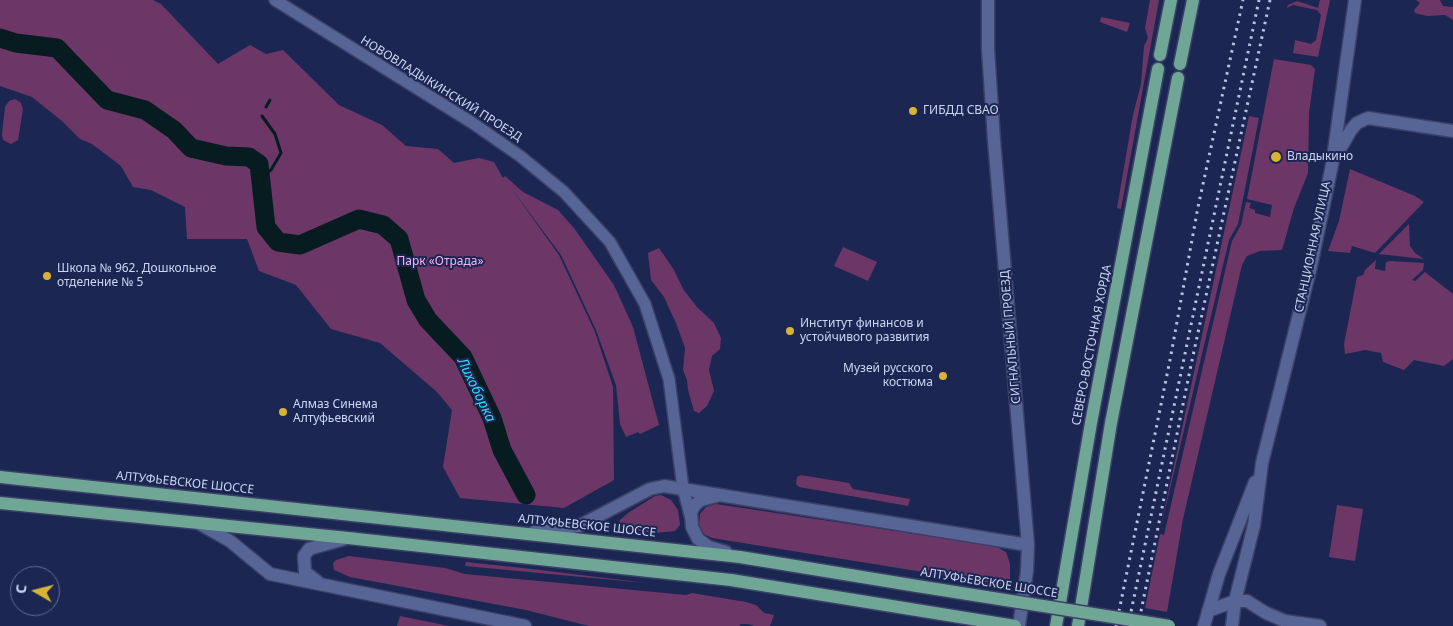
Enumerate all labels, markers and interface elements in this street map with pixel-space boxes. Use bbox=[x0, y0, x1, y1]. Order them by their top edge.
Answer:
street label: НОВОВЛАДЫКИНСКИЙ ПРОЕЗД bbox=[358, 33, 524, 145]
place label: ГИБДД СВАО bbox=[923, 104, 999, 118]
marker: ГИБДД СВАО bbox=[907, 105, 919, 117]
marker: Владыкино bbox=[1269, 150, 1283, 164]
place label: Владыкино bbox=[1287, 150, 1353, 164]
street label: СТАНЦИОННАЯ УЛИЦА bbox=[1292, 180, 1334, 314]
park label: Парк «Отрада» bbox=[396, 255, 484, 269]
place label: Школа № 962. Дошкольное отделение № 5 bbox=[57, 262, 216, 290]
street label: СЕВЕРО-ВОСТОЧНАЯ ХОРДА bbox=[1069, 263, 1115, 427]
marker: Школа № 962. Дошкольное отделение № 5 bbox=[41, 270, 53, 282]
street label: СИГНАЛЬНЫЙ ПРОЕЗД bbox=[998, 270, 1024, 404]
place label: Институт финансов и устойчивого развития bbox=[800, 317, 930, 345]
marker: Институт финансов и устойчивого развития bbox=[784, 325, 796, 337]
water label: Лихоборка bbox=[453, 355, 499, 425]
place label: Музей русского костюма bbox=[843, 362, 933, 390]
marker: Музей русского костюма bbox=[937, 370, 949, 382]
place label: Алмаз Синема Алтуфьевский bbox=[293, 398, 378, 426]
marker: Алмаз Синема Алтуфьевский bbox=[277, 406, 289, 418]
street label: АЛТУФЬЕВСКОЕ ШОССЕ bbox=[115, 469, 255, 497]
street label: АЛТУФЬЕВСКОЕ ШОССЕ bbox=[517, 512, 657, 540]
street label: АЛТУФЬЕВСКОЕ ШОССЕ bbox=[919, 565, 1059, 601]
north arrow bbox=[10, 566, 60, 616]
text: С bbox=[11, 583, 31, 595]

